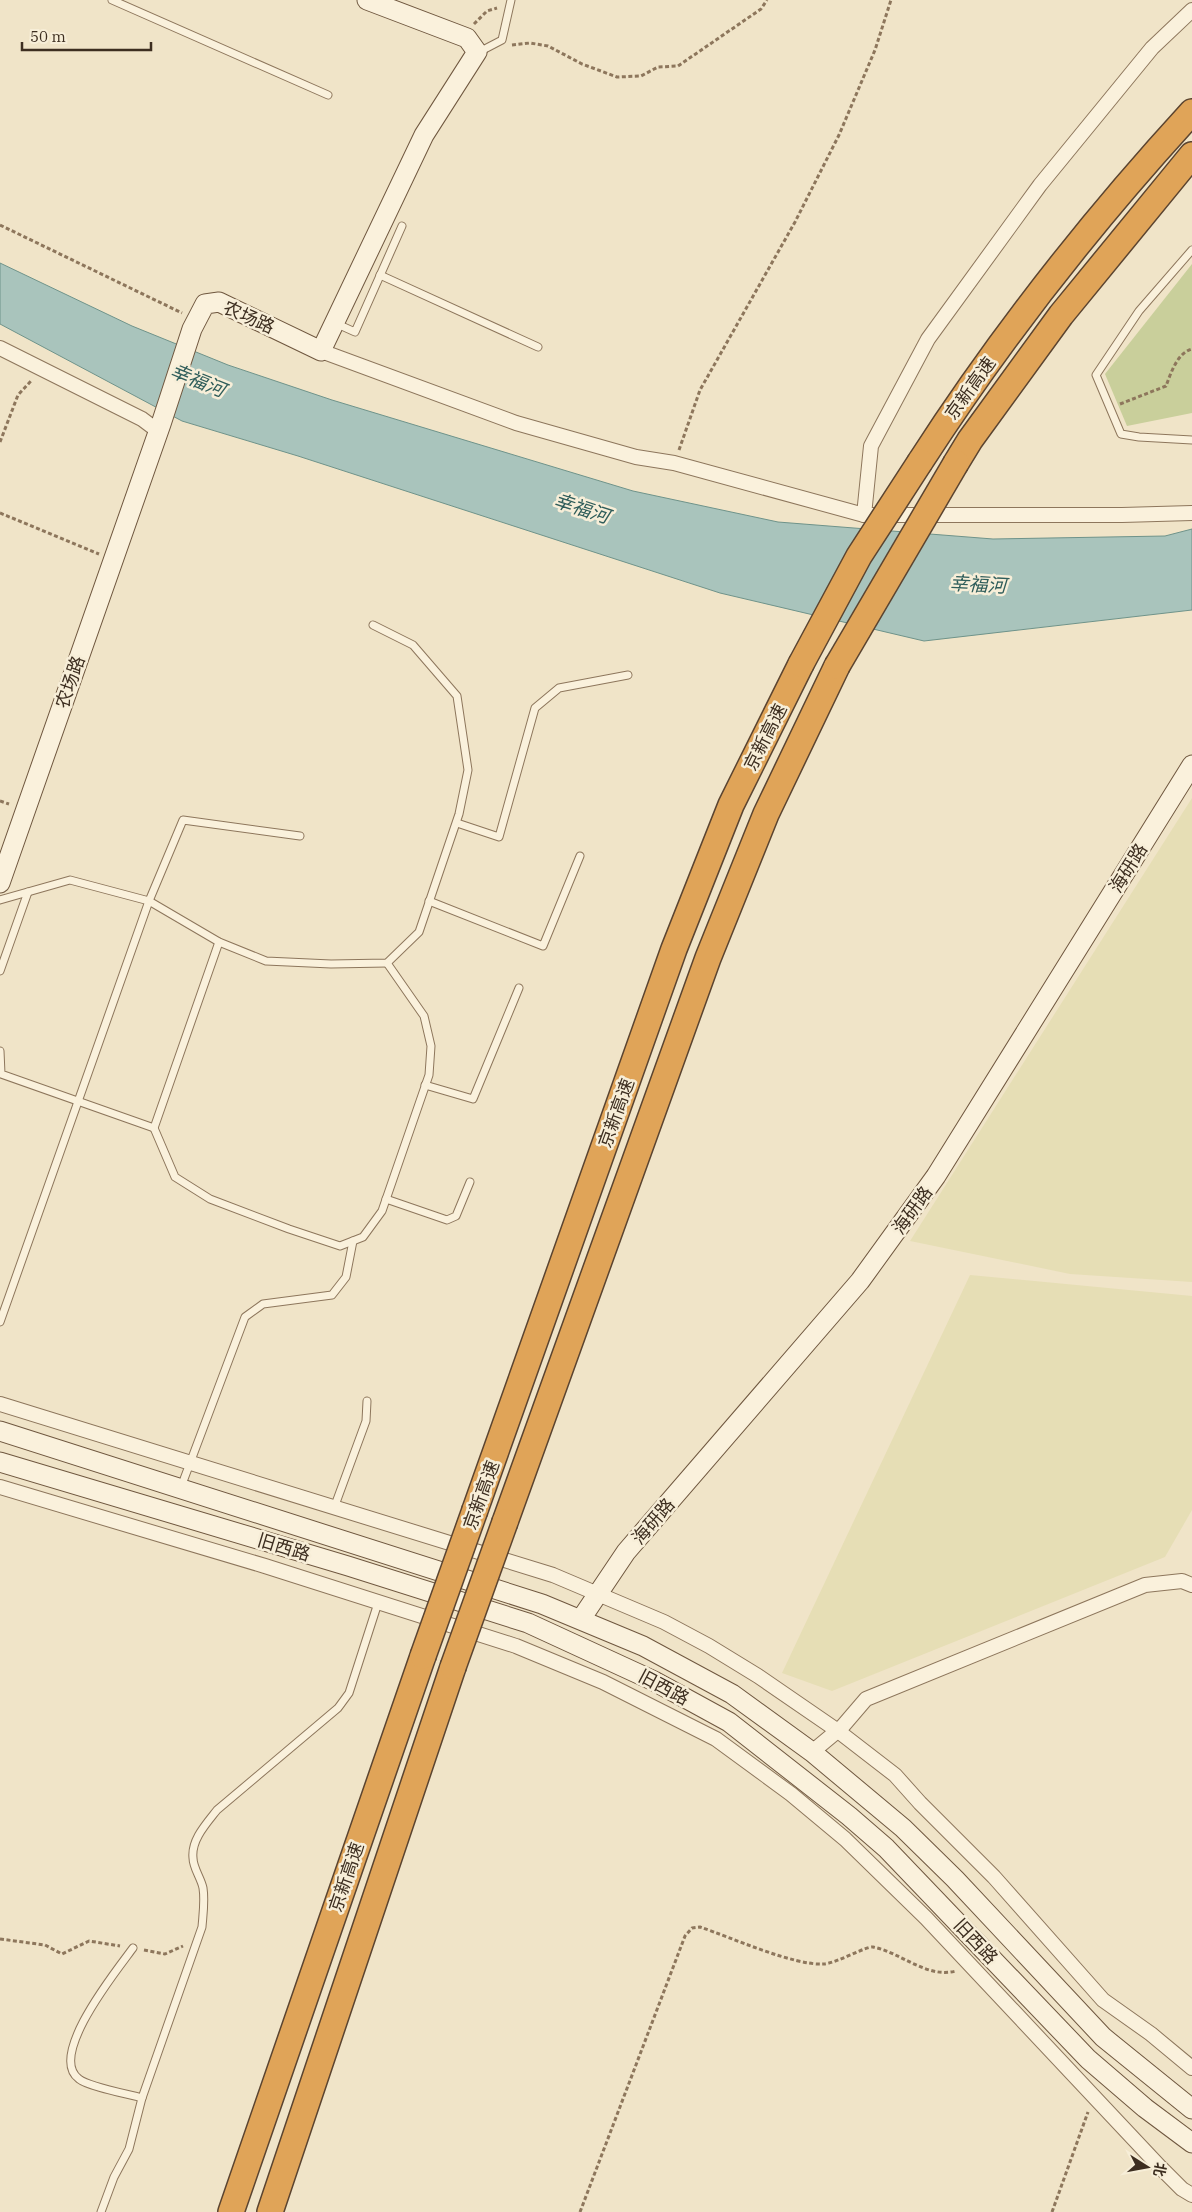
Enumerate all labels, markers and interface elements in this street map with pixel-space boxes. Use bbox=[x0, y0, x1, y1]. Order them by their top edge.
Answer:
scale bar bbox=[22, 20, 151, 52]
text: 50 m bbox=[30, 27, 66, 46]
street label: 农场路 bbox=[220, 296, 278, 338]
street label: 京新高速 bbox=[940, 352, 1000, 424]
water label: 幸福河 bbox=[167, 358, 233, 403]
water label: 幸福河 bbox=[551, 488, 617, 529]
water label: 幸福河 bbox=[949, 571, 1011, 598]
street label: 农场路 bbox=[50, 653, 90, 711]
street label: 京新高速 bbox=[738, 700, 792, 774]
street label: 海研路 bbox=[1104, 839, 1152, 897]
street label: 京新高速 bbox=[593, 1075, 639, 1151]
street label: 海研路 bbox=[887, 1181, 937, 1239]
street label: 京新高速 bbox=[458, 1457, 504, 1533]
street label: 海研路 bbox=[627, 1493, 679, 1549]
street label: 旧西路 bbox=[255, 1528, 313, 1566]
street label: 旧西路 bbox=[635, 1664, 693, 1710]
street label: 京新高速 bbox=[323, 1839, 369, 1915]
street label: 旧西路 bbox=[949, 1913, 1003, 1969]
north arrow bbox=[1122, 2142, 1172, 2192]
text: 北 bbox=[1150, 2161, 1170, 2178]

